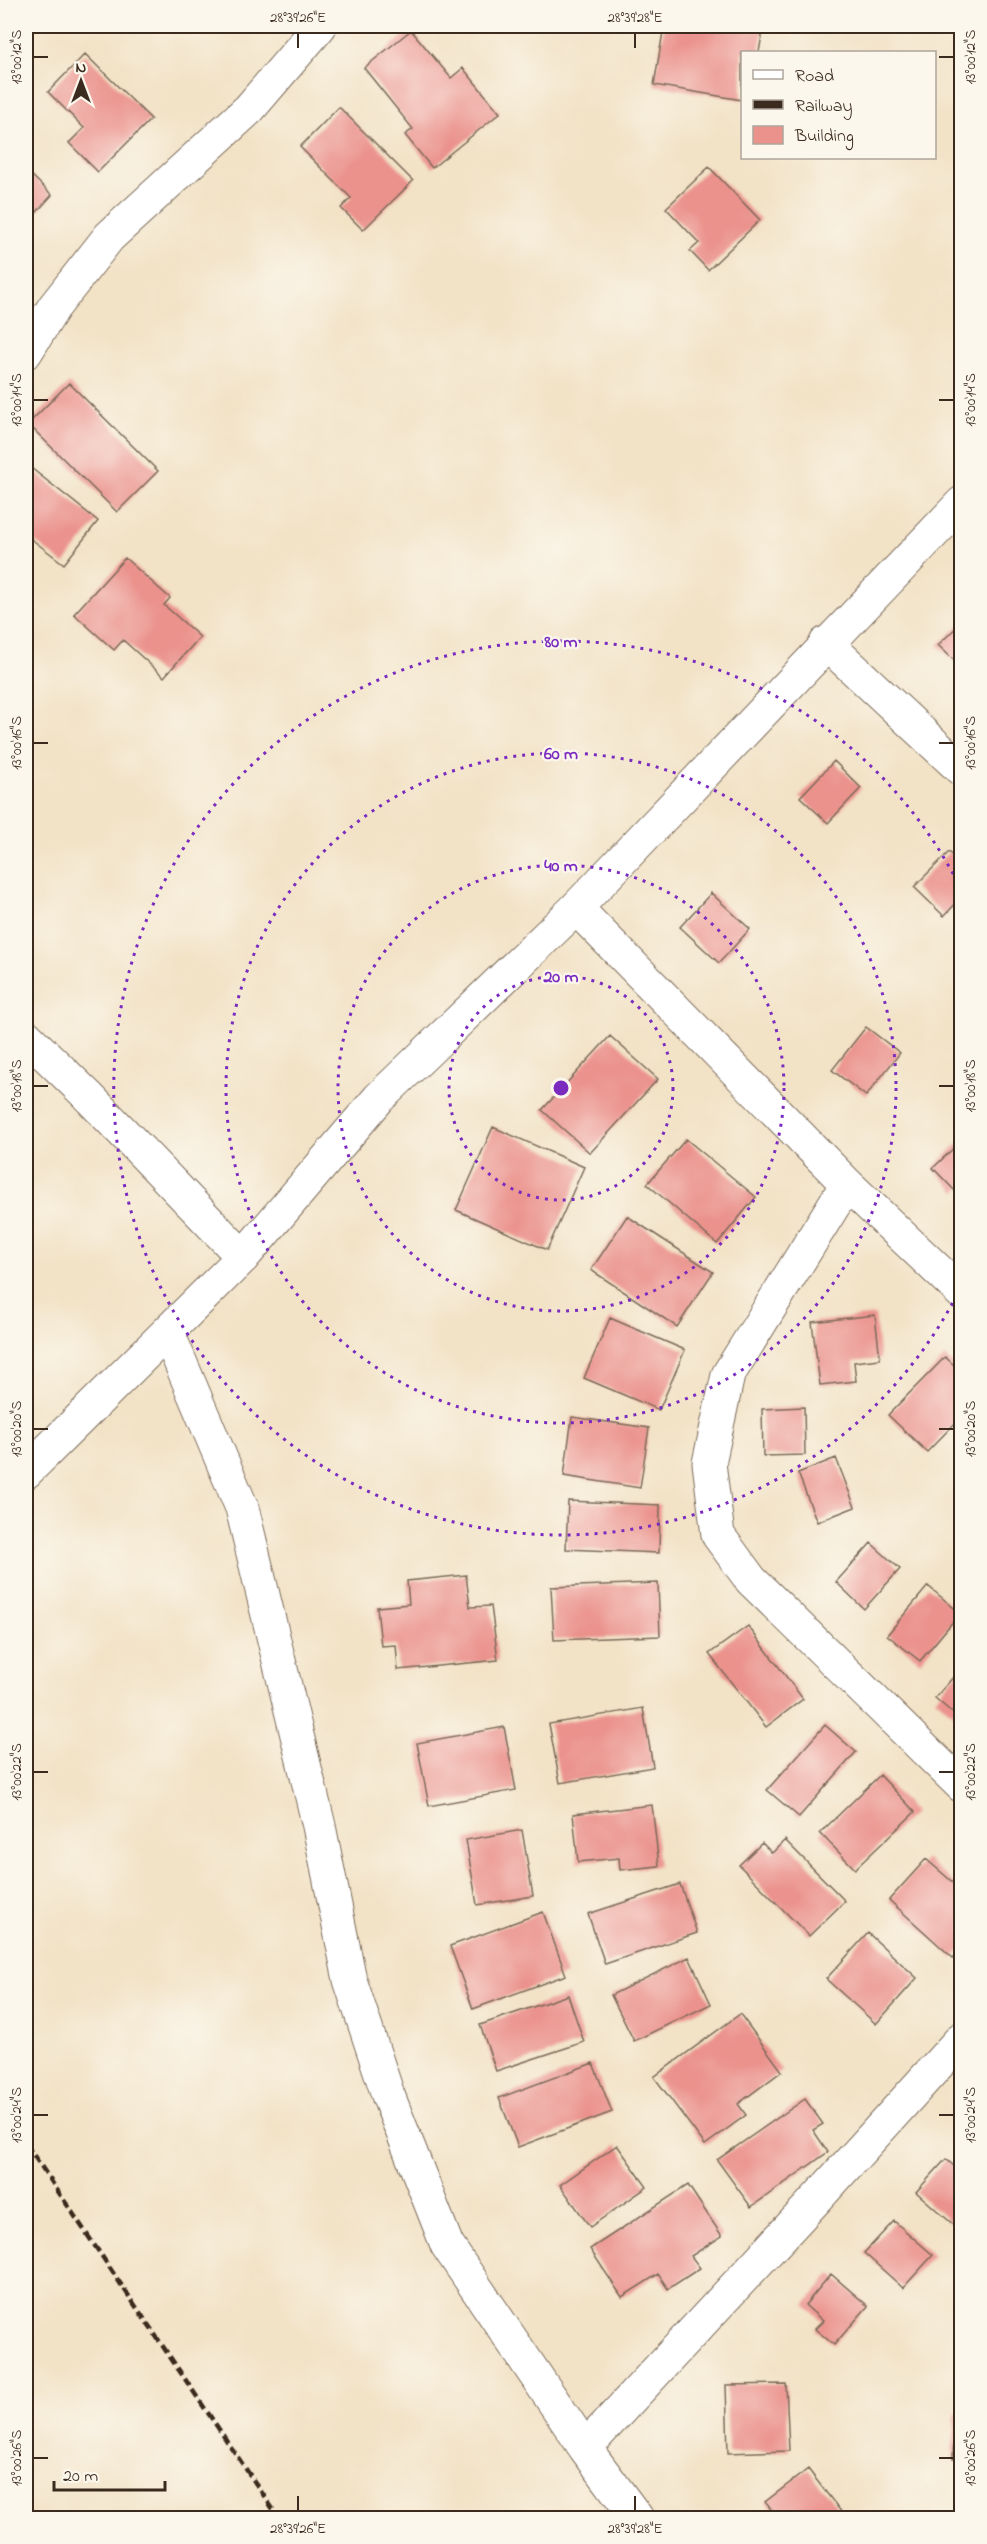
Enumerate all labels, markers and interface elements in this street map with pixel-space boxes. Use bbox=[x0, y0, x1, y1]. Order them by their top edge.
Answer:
text: 28°39'26"E bbox=[270, 7, 326, 29]
text: 28°39'28"E bbox=[607, 7, 663, 29]
text: 13°00'12"S bbox=[6, 29, 28, 84]
text: 13°00'12"S bbox=[960, 29, 982, 84]
north arrow bbox=[51, 51, 111, 111]
legend bbox=[741, 51, 936, 159]
text: N bbox=[76, 56, 87, 80]
text: Road bbox=[795, 64, 834, 90]
text: Railway bbox=[795, 94, 852, 120]
text: Building bbox=[794, 124, 854, 151]
text: 13°00'14"S bbox=[6, 373, 28, 427]
text: 13°00'14"S bbox=[960, 373, 982, 427]
text: 80 m bbox=[544, 630, 578, 656]
text: 13°00'16"S bbox=[6, 716, 28, 770]
text: 13°00'16"S bbox=[960, 716, 982, 770]
text: 60 m bbox=[544, 742, 578, 768]
text: 40 m bbox=[544, 854, 578, 880]
text: 20 m bbox=[542, 965, 579, 991]
text: 13°00'18"S bbox=[6, 1059, 28, 1113]
text: 13°00'18"S bbox=[960, 1059, 982, 1113]
centre of rings bbox=[551, 1078, 571, 1098]
text: 13°00'20"S bbox=[6, 1400, 28, 1457]
text: 13°00'20"S bbox=[960, 1400, 982, 1457]
text: 13°00'22"S bbox=[6, 1743, 28, 1801]
text: 13°00'22"S bbox=[960, 1743, 982, 1801]
text: 13°00'24"S bbox=[6, 2086, 28, 2143]
text: 13°00'24"S bbox=[960, 2086, 982, 2143]
text: 13°00'26"S bbox=[6, 2429, 28, 2486]
text: 13°00'26"S bbox=[960, 2429, 982, 2486]
scale bar bbox=[54, 2454, 165, 2492]
text: 20 m bbox=[63, 2464, 98, 2490]
text: 28°39'26"E bbox=[270, 2518, 326, 2540]
text: 28°39'28"E bbox=[607, 2518, 663, 2540]

